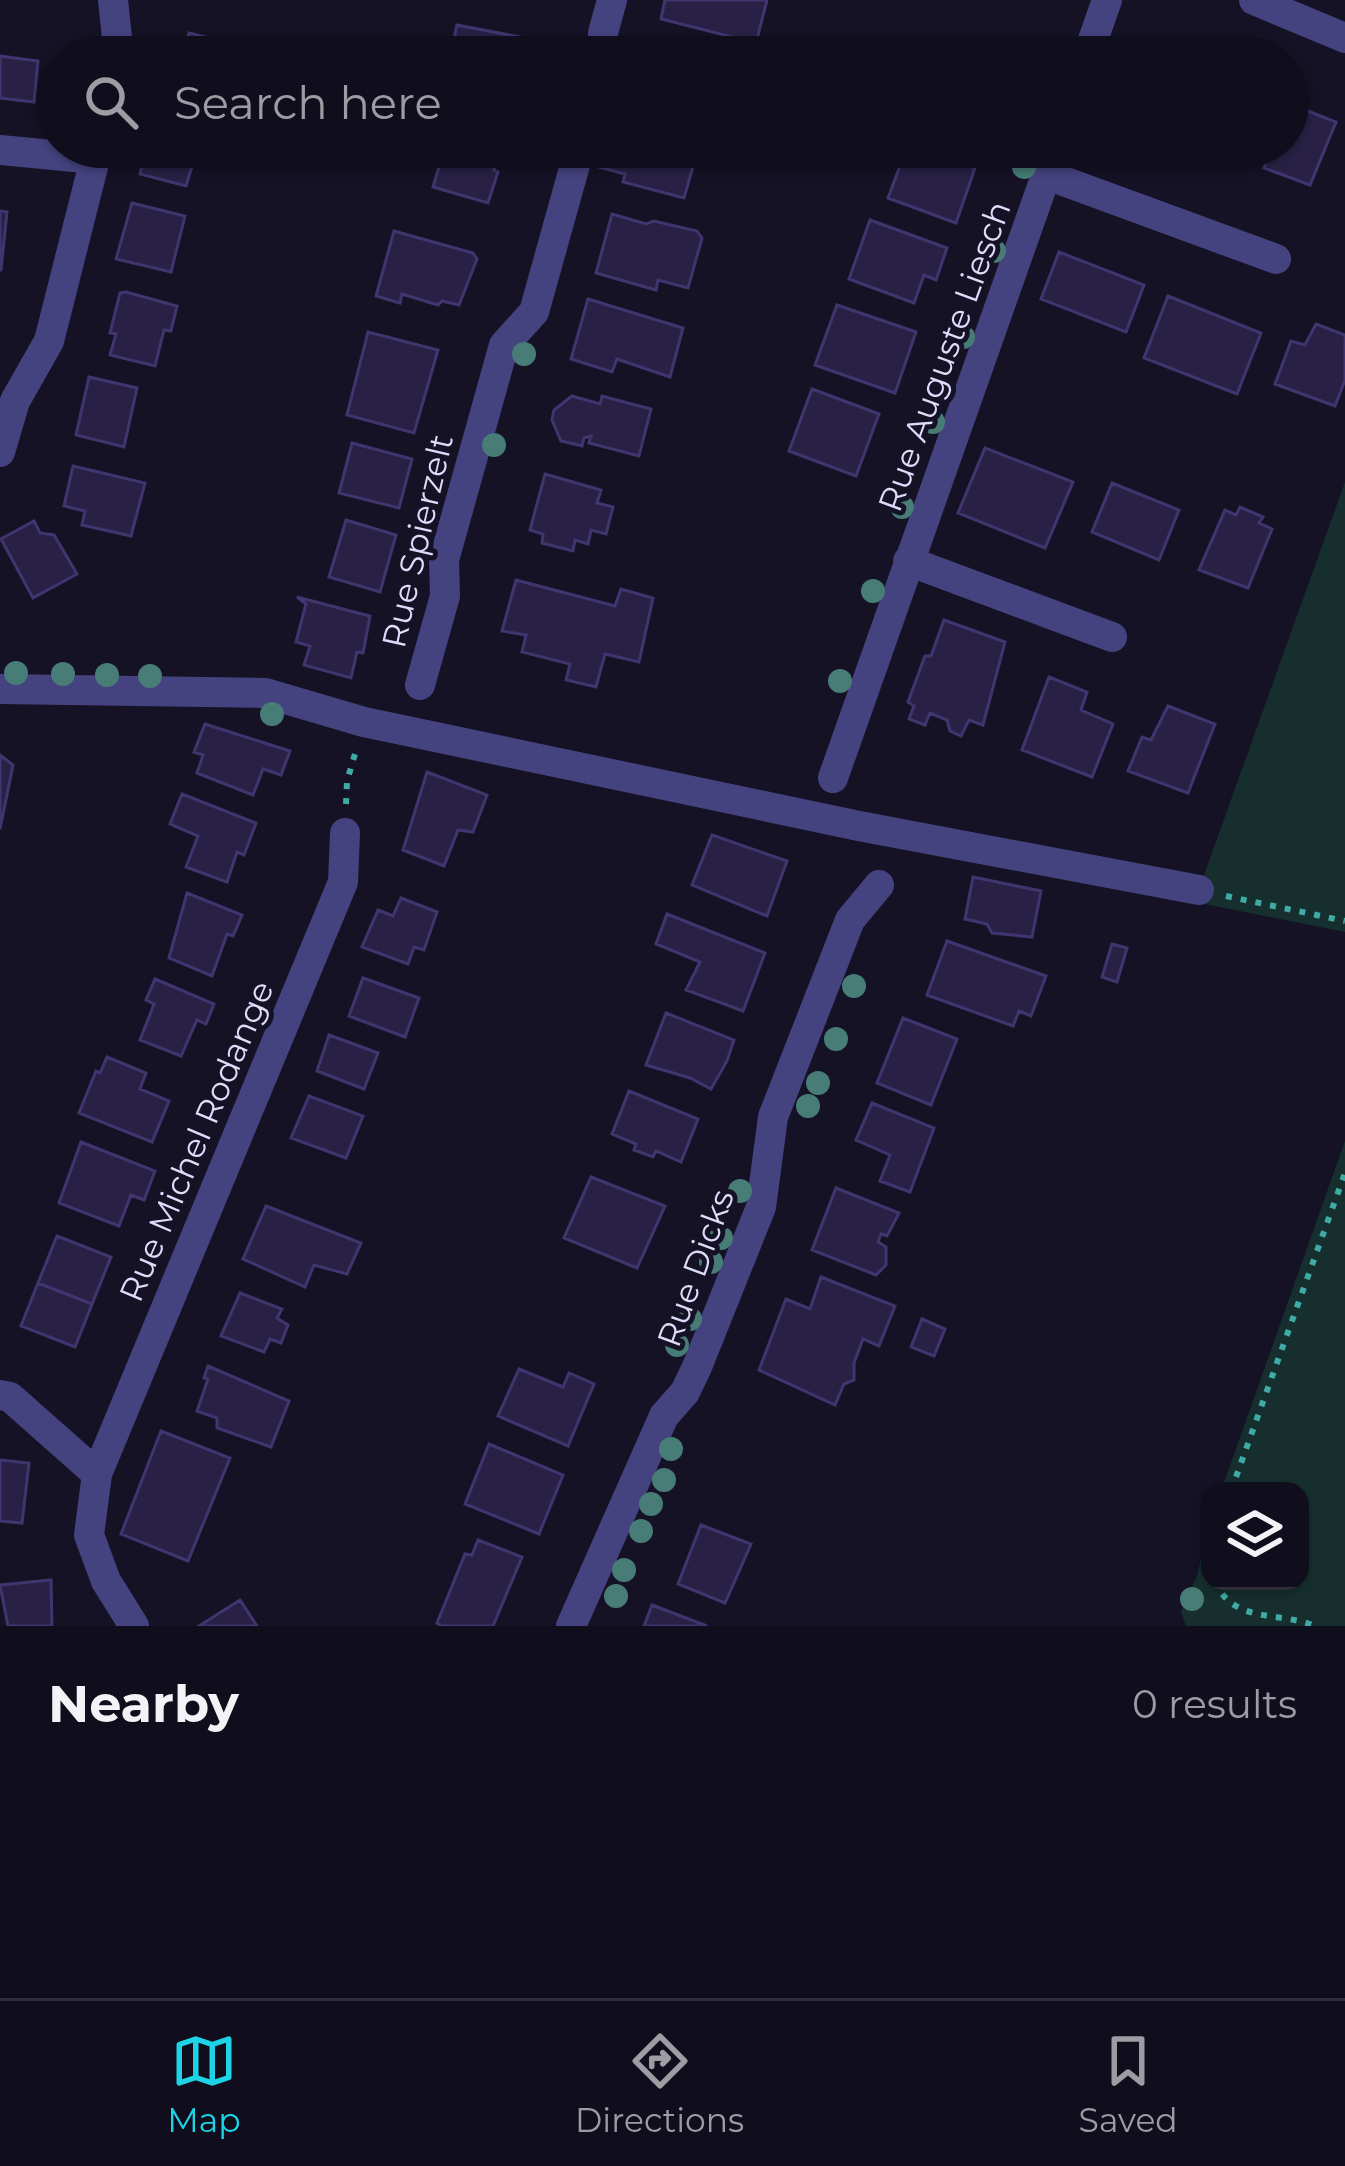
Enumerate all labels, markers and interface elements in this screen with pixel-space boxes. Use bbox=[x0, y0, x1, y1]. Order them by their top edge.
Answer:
search box bbox=[36, 36, 1309, 168]
icon: search bbox=[78, 69, 144, 135]
text: Search here bbox=[174, 75, 442, 130]
street label: Rue Auguste Liesch bbox=[869, 195, 1019, 517]
street label: Rue Spierzelt bbox=[373, 430, 461, 652]
street label: Rue Michel Rodange bbox=[110, 975, 282, 1307]
street label: Rue Dicks bbox=[648, 1184, 742, 1352]
map controls bbox=[1201, 1482, 1309, 1590]
button: layers bbox=[1201, 1482, 1309, 1590]
text: Nearby bbox=[48, 1673, 239, 1735]
text: 0 results bbox=[1132, 1680, 1297, 1728]
tab: Map bbox=[167, 2028, 241, 2140]
tab: Directions bbox=[575, 2028, 744, 2140]
tab: Saved bbox=[1079, 2028, 1178, 2140]

